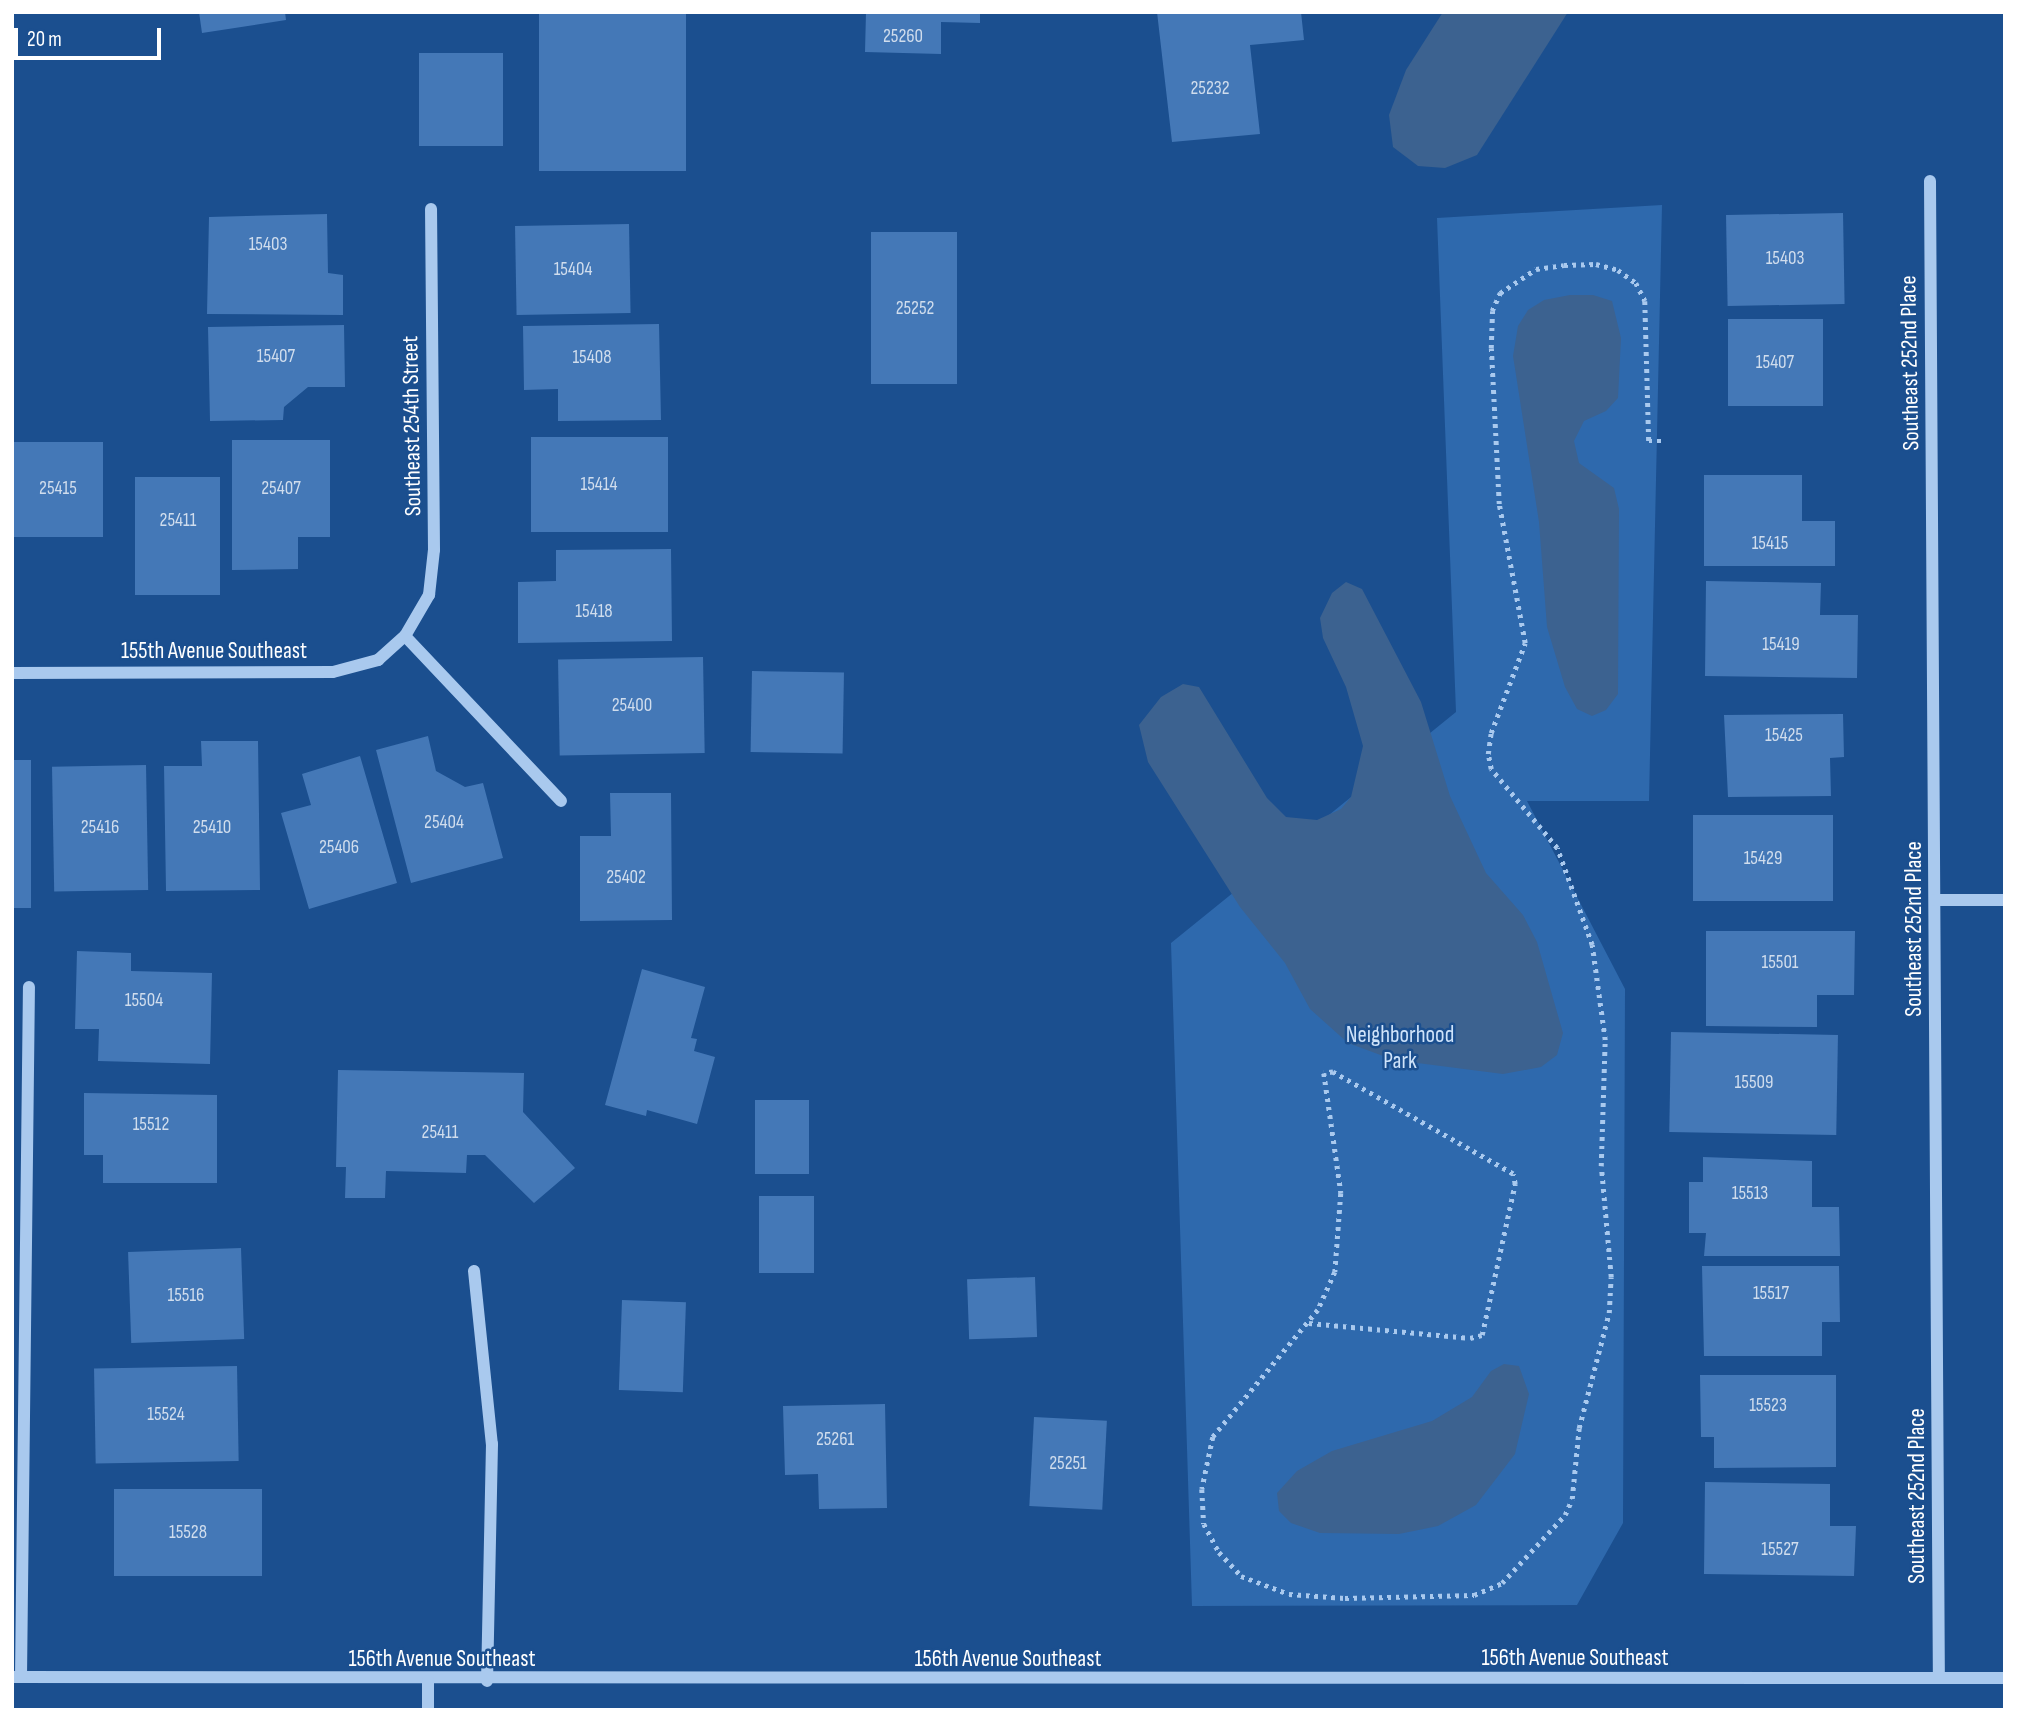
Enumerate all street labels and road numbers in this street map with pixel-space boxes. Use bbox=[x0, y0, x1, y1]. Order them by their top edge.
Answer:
street label: Southeast 252nd Place bbox=[1895, 275, 1925, 451]
street label: Southeast 254th Street bbox=[397, 336, 427, 516]
street label: 155th Avenue Southeast bbox=[121, 637, 307, 665]
street label: Southeast 252nd Place bbox=[1900, 841, 1928, 1017]
street label: Southeast 252nd Place bbox=[1903, 1408, 1931, 1584]
street label: 156th Avenue Southeast bbox=[1482, 1644, 1668, 1672]
street label: 156th Avenue Southeast bbox=[349, 1645, 535, 1673]
street label: 156th Avenue Southeast bbox=[915, 1645, 1101, 1673]

